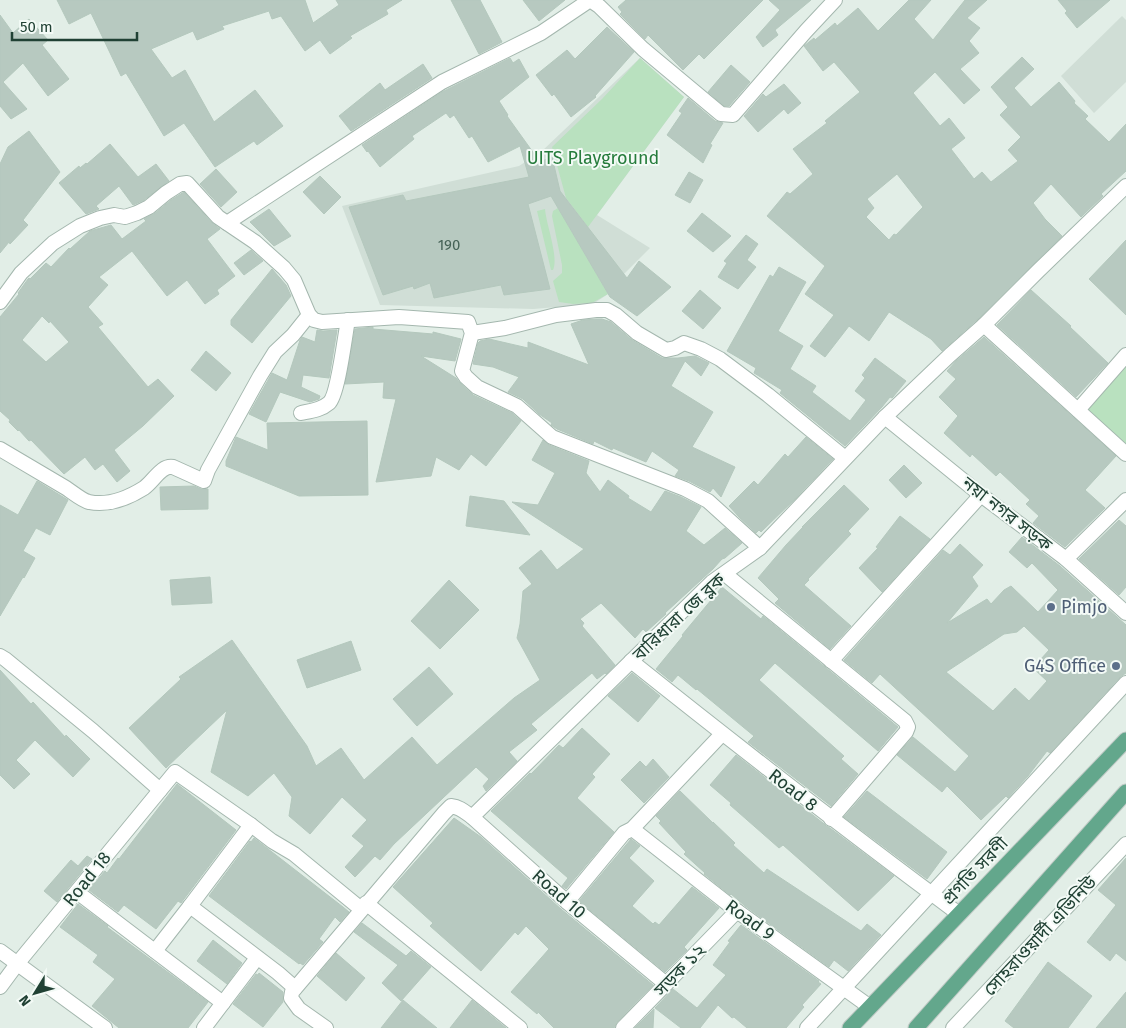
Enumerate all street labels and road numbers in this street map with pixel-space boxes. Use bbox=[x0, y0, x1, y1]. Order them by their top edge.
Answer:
street label: নয়া নগর সড়ক bbox=[957, 471, 1057, 556]
street label: বারিধারা জে ব্লক bbox=[627, 568, 730, 666]
street label: Road 8 bbox=[764, 764, 822, 816]
street label: প্রগতি সরণী bbox=[937, 832, 1013, 909]
street label: Road 18 bbox=[58, 847, 116, 911]
street label: Road 10 bbox=[528, 865, 590, 923]
street label: সোহরাওয়ার্দী এভিনিউ bbox=[978, 871, 1101, 1000]
street label: Road 9 bbox=[721, 895, 779, 945]
street label: সড়ক ১২ bbox=[649, 939, 711, 1002]

